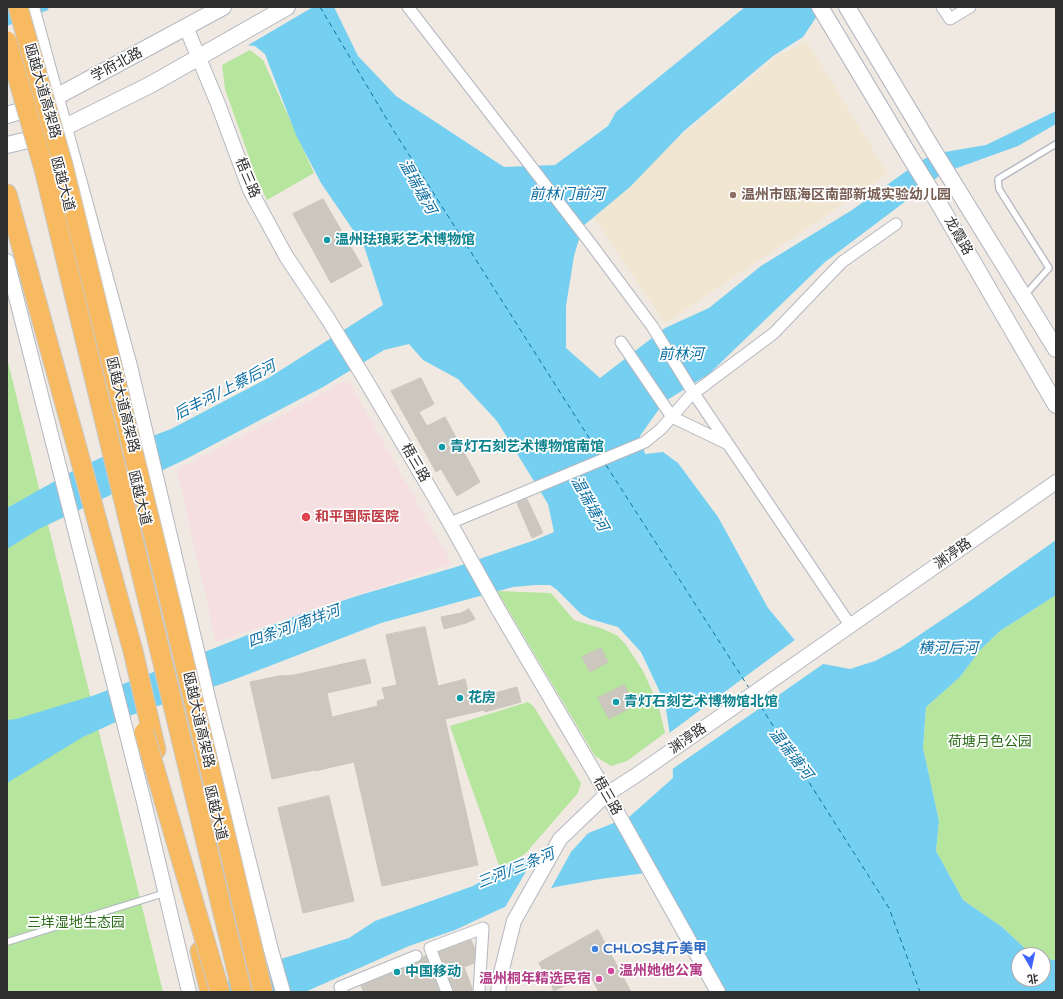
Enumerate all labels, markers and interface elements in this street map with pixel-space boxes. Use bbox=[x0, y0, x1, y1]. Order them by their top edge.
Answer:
street label: 瓯越大道高架路 bbox=[20, 42, 64, 140]
street label: 学府北路 bbox=[88, 44, 146, 86]
street label: 瓯越大道 bbox=[47, 155, 77, 213]
street label: 梧三路 bbox=[231, 155, 263, 201]
water label: 温瑞塘河 bbox=[395, 156, 439, 218]
water label: 前林门前河 bbox=[530, 186, 604, 204]
place label: 温州市瓯海区南部新城实验幼儿园 bbox=[741, 187, 951, 203]
marker: 温州市瓯海区南部新城实验幼儿园 bbox=[728, 190, 738, 200]
street label: 龙霞路 bbox=[940, 214, 976, 258]
place label: 温州珐琅彩艺术博物馆 bbox=[335, 232, 475, 248]
marker: 温州珐琅彩艺术博物馆 bbox=[322, 235, 332, 245]
water label: 前林河 bbox=[659, 346, 703, 364]
street label: 瓯越大道高架路 bbox=[102, 355, 142, 455]
water label: 后丰河/上蔡后河 bbox=[171, 358, 279, 424]
place label: 青灯石刻艺术博物馆南馆 bbox=[450, 439, 604, 455]
street label: 梧三路 bbox=[397, 441, 433, 485]
marker: 青灯石刻艺术博物馆南馆 bbox=[437, 442, 447, 452]
street label: 瓯越大道 bbox=[124, 469, 154, 527]
water label: 温瑞塘河 bbox=[567, 473, 611, 535]
place label: 和平国际医院 bbox=[315, 509, 399, 525]
marker: 和平国际医院 bbox=[300, 511, 312, 523]
street label: 渊渟路 bbox=[931, 535, 975, 573]
water label: 四条河/南垟河 bbox=[246, 602, 342, 652]
water label: 横河后河 bbox=[918, 640, 978, 658]
street label: 瓯越大道高架路 bbox=[179, 670, 217, 770]
place label: 花房 bbox=[468, 690, 496, 706]
marker: 花房 bbox=[455, 693, 465, 703]
place label: 青灯石刻艺术博物馆北馆 bbox=[624, 694, 778, 710]
marker: 青灯石刻艺术博物馆北馆 bbox=[611, 697, 621, 707]
street label: 渊渟路 bbox=[666, 720, 710, 758]
water label: 温瑞塘河 bbox=[764, 725, 816, 783]
park label: 荷塘月色公园 bbox=[948, 734, 1032, 750]
street label: 梧三路 bbox=[589, 774, 625, 818]
street label: 瓯越大道 bbox=[200, 784, 230, 842]
water label: 三河/三条河 bbox=[475, 845, 557, 893]
park label: 三垟湿地生态园 bbox=[27, 915, 125, 931]
place label: CHLOS其斤美甲 bbox=[603, 941, 707, 957]
marker: CHLOS其斤美甲 bbox=[590, 944, 600, 954]
north arrow bbox=[1011, 947, 1051, 987]
place label: 温州她他公寓 bbox=[619, 963, 703, 979]
place label: 中国移动 bbox=[405, 964, 461, 980]
marker: 温州她他公寓 bbox=[606, 966, 616, 976]
marker: 中国移动 bbox=[392, 967, 402, 977]
place label: 温州桐年精选民宿 bbox=[479, 971, 591, 987]
text: 北 bbox=[1026, 971, 1039, 986]
marker: 温州桐年精选民宿 bbox=[594, 974, 604, 984]

